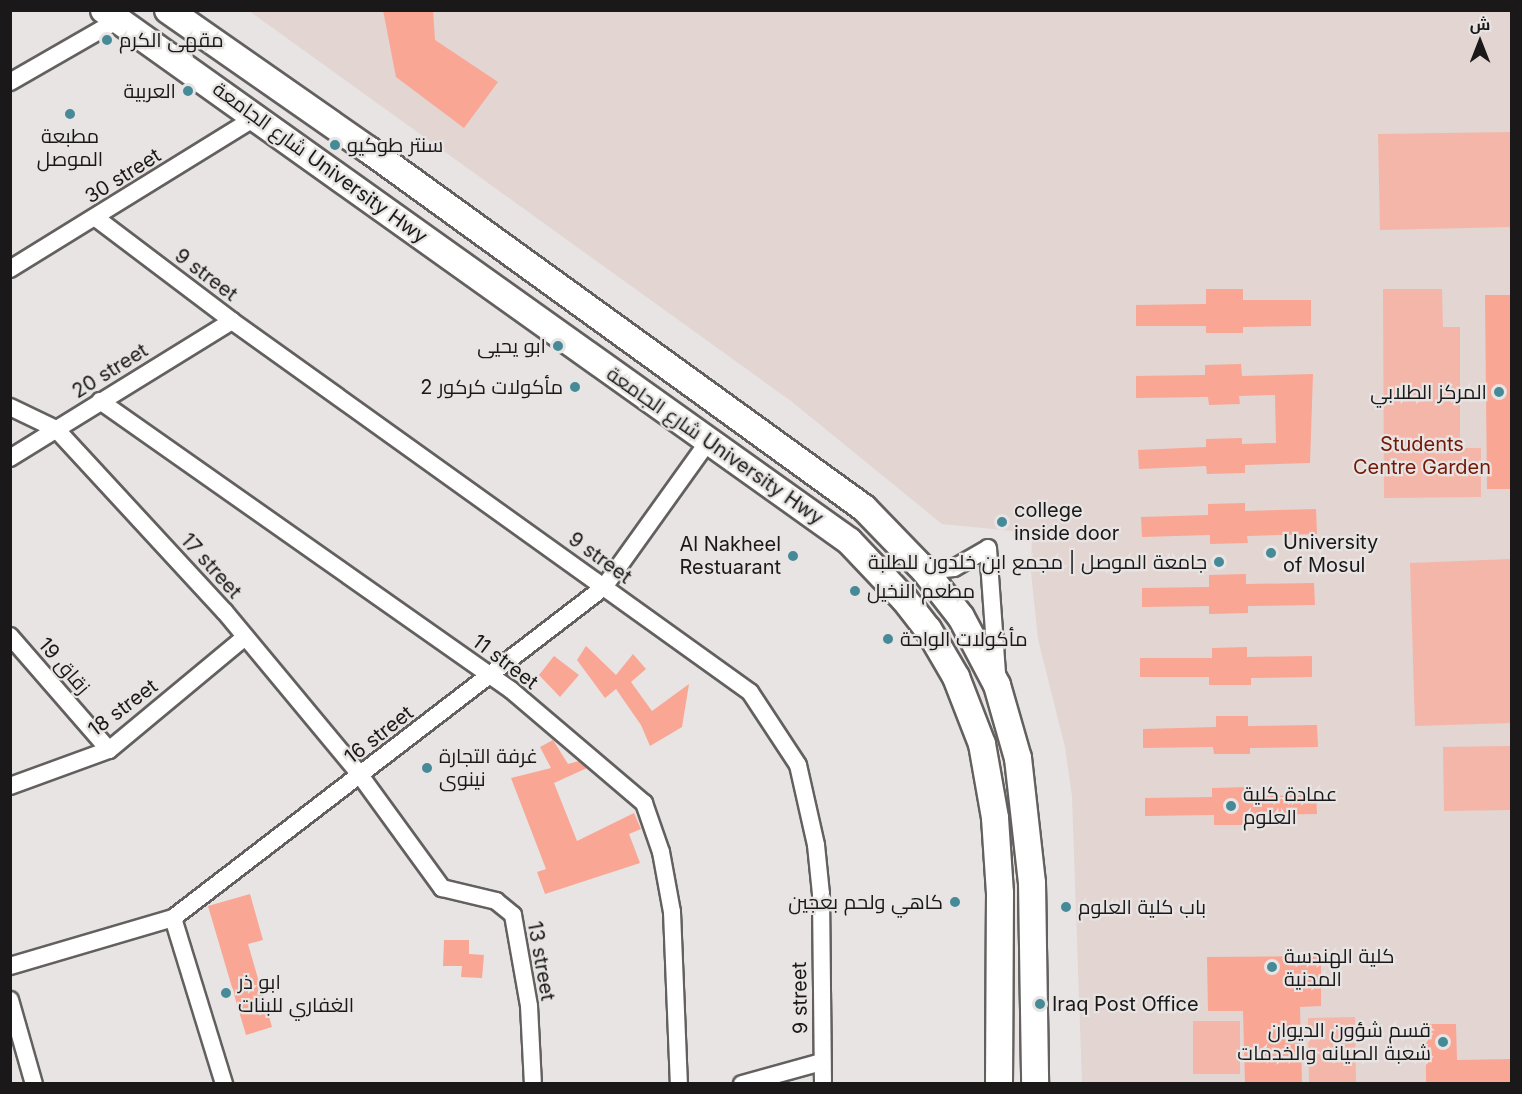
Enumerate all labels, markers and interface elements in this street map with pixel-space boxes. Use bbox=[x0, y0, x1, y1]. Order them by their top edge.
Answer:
north arrow bbox=[1450, 12, 1510, 72]
text: ش bbox=[1470, 14, 1490, 34]
place label: مقهى الكرم bbox=[119, 28, 224, 52]
marker: مقهى الكرم bbox=[100, 33, 114, 47]
street label: شارع الجامعة University Hwy bbox=[208, 77, 432, 249]
place label: العربية bbox=[124, 79, 176, 103]
marker: العربية bbox=[181, 84, 195, 98]
marker: مطبعة الموصل bbox=[63, 107, 77, 121]
place label: مطبعة الموصل bbox=[37, 124, 103, 171]
place label: سنتر طوكيو bbox=[347, 133, 443, 157]
marker: سنتر طوكيو bbox=[328, 138, 342, 152]
street label: 30 street bbox=[81, 143, 165, 209]
street label: 9 street bbox=[170, 244, 242, 306]
place label: ابو يحيى bbox=[477, 334, 546, 358]
street label: 20 street bbox=[68, 338, 152, 404]
marker: ابو يحيى bbox=[551, 339, 565, 353]
street label: شارع الجامعة University Hwy bbox=[602, 362, 828, 530]
place label: مأكولات كركور 2 bbox=[420, 375, 563, 399]
marker: مأكولات كركور 2 bbox=[568, 380, 582, 394]
place label: المركز الطلابي bbox=[1370, 380, 1487, 404]
marker: المركز الطلابي bbox=[1492, 385, 1506, 399]
park label: Students Centre Garden bbox=[1353, 432, 1491, 479]
place label: college inside door bbox=[1014, 498, 1119, 545]
marker: college inside door bbox=[995, 515, 1009, 529]
street label: 9 street bbox=[564, 527, 636, 589]
street label: 17 street bbox=[176, 529, 246, 603]
place label: University of Mosul bbox=[1283, 530, 1378, 577]
place label: Al Nakheel Restuarant bbox=[679, 532, 781, 579]
marker: University of Mosul bbox=[1264, 546, 1278, 560]
marker: Al Nakheel Restuarant bbox=[786, 549, 800, 563]
place label: جامعة الموصل | مجمع ابن خلدون للطلبة bbox=[868, 550, 1207, 574]
marker: جامعة الموصل | مجمع ابن خلدون للطلبة bbox=[1212, 555, 1226, 569]
place label: مطعم النخيل bbox=[867, 579, 975, 603]
marker: مطعم النخيل bbox=[848, 584, 862, 598]
place label: مأكولات الواحة bbox=[900, 627, 1028, 651]
street label: 11 street bbox=[467, 630, 543, 694]
marker: مأكولات الواحة bbox=[881, 632, 895, 646]
street label: زقاق 19 bbox=[33, 633, 95, 699]
street label: 18 street bbox=[84, 674, 162, 742]
street label: 16 street bbox=[340, 701, 418, 769]
place label: غرفة التجارة نينوى bbox=[439, 744, 538, 791]
marker: غرفة التجارة نينوى bbox=[420, 761, 434, 775]
place label: عمادة كلية العلوم bbox=[1243, 783, 1337, 830]
marker: عمادة كلية العلوم bbox=[1224, 799, 1238, 813]
place label: كاهي ولحم بعجين bbox=[788, 890, 943, 914]
marker: كاهي ولحم بعجين bbox=[948, 895, 962, 909]
place label: باب كلية العلوم bbox=[1078, 895, 1206, 919]
marker: باب كلية العلوم bbox=[1059, 900, 1073, 914]
street label: 13 street bbox=[522, 919, 560, 1003]
place label: كلية الهندسة المدنية bbox=[1284, 944, 1394, 991]
marker: كلية الهندسة المدنية bbox=[1265, 960, 1279, 974]
street label: 9 street bbox=[787, 962, 813, 1034]
place label: ابو ذر الغفاري للبنات bbox=[238, 970, 354, 1017]
marker: ابو ذر الغفاري للبنات bbox=[219, 986, 233, 1000]
place label: Iraq Post Office bbox=[1052, 992, 1199, 1016]
marker: Iraq Post Office bbox=[1033, 997, 1047, 1011]
place label: قسم شؤون الديوان شعبة الصيانه والخدمات bbox=[1237, 1018, 1431, 1065]
marker: قسم شؤون الديوان شعبة الصيانه والخدمات bbox=[1436, 1035, 1450, 1049]

